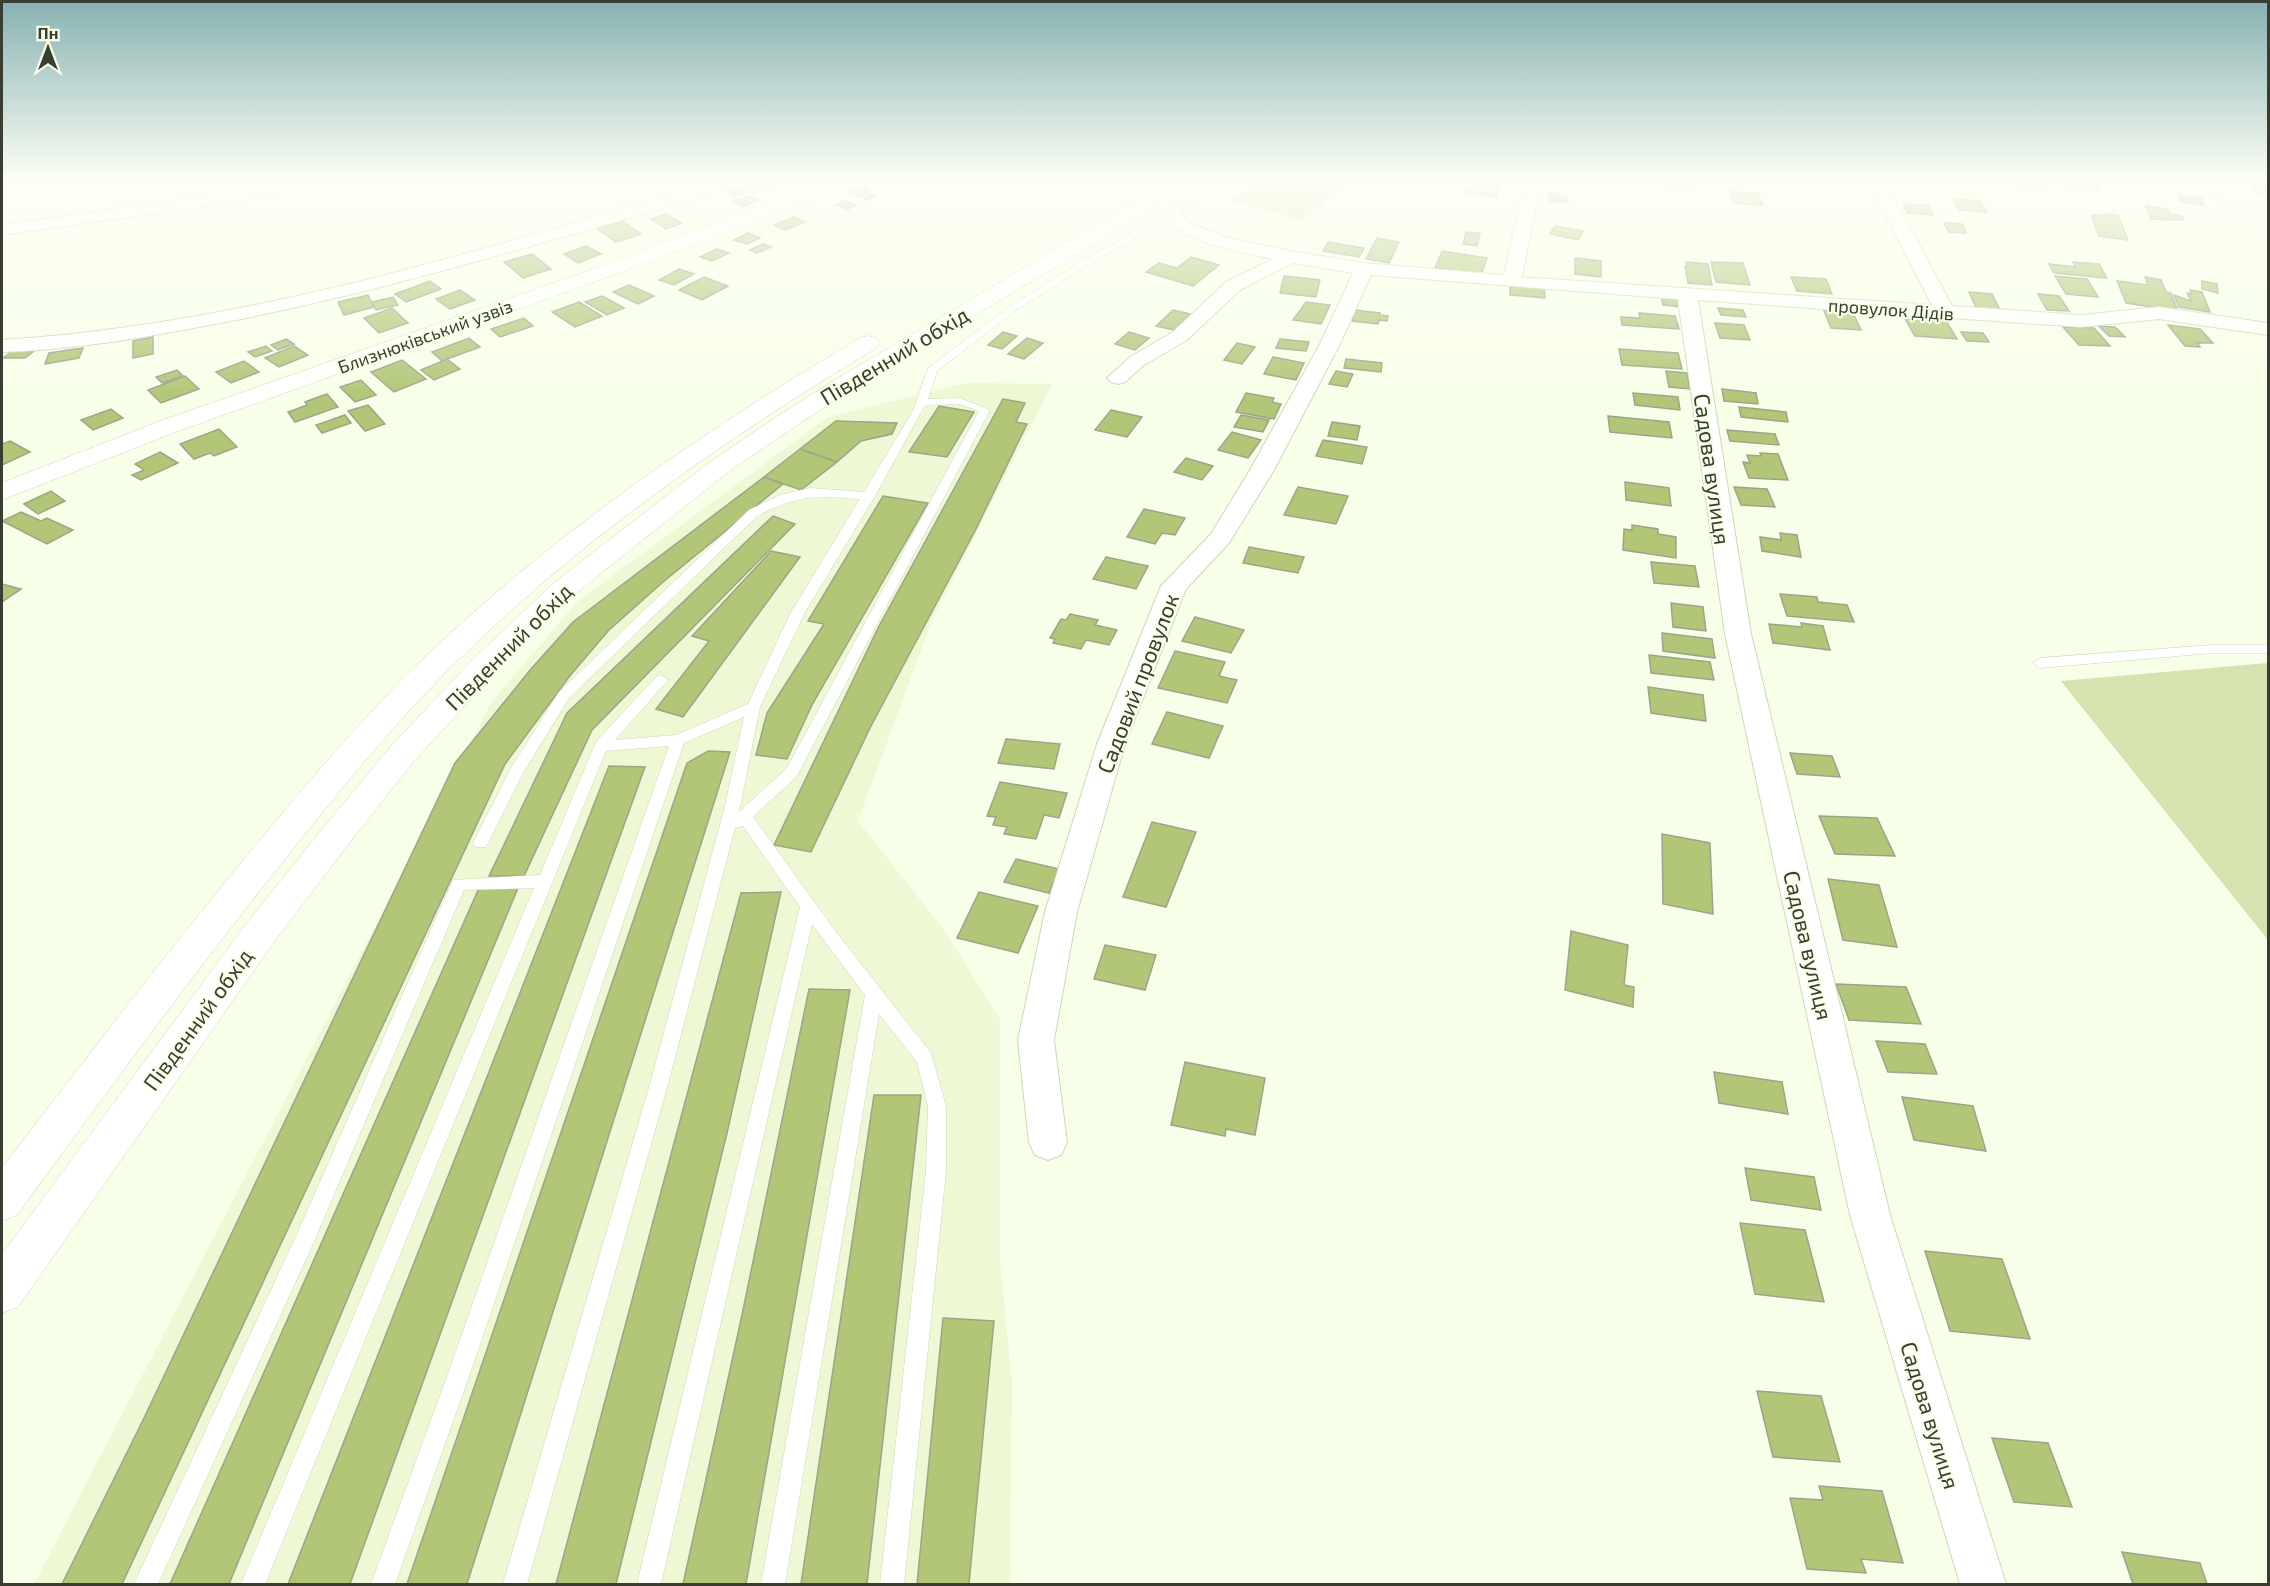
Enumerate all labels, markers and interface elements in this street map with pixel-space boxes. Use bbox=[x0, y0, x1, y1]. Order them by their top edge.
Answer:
north arrow bbox=[18, 18, 78, 78]
text: Пн bbox=[38, 23, 58, 42]
street label: Близнюківський узвіз bbox=[335, 294, 515, 378]
street label: провулок Дідів bbox=[1827, 294, 1955, 324]
street label: Південний обхід bbox=[815, 300, 973, 410]
street label: Садова вулиця bbox=[1689, 392, 1736, 547]
street label: Південний обхід bbox=[439, 577, 577, 715]
street label: Садовий провулок bbox=[1091, 589, 1184, 777]
street label: Садова вулиця bbox=[1778, 868, 1839, 1023]
street label: Південний обхід bbox=[137, 943, 257, 1095]
street label: Садова вулиця bbox=[1895, 1338, 1966, 1492]

